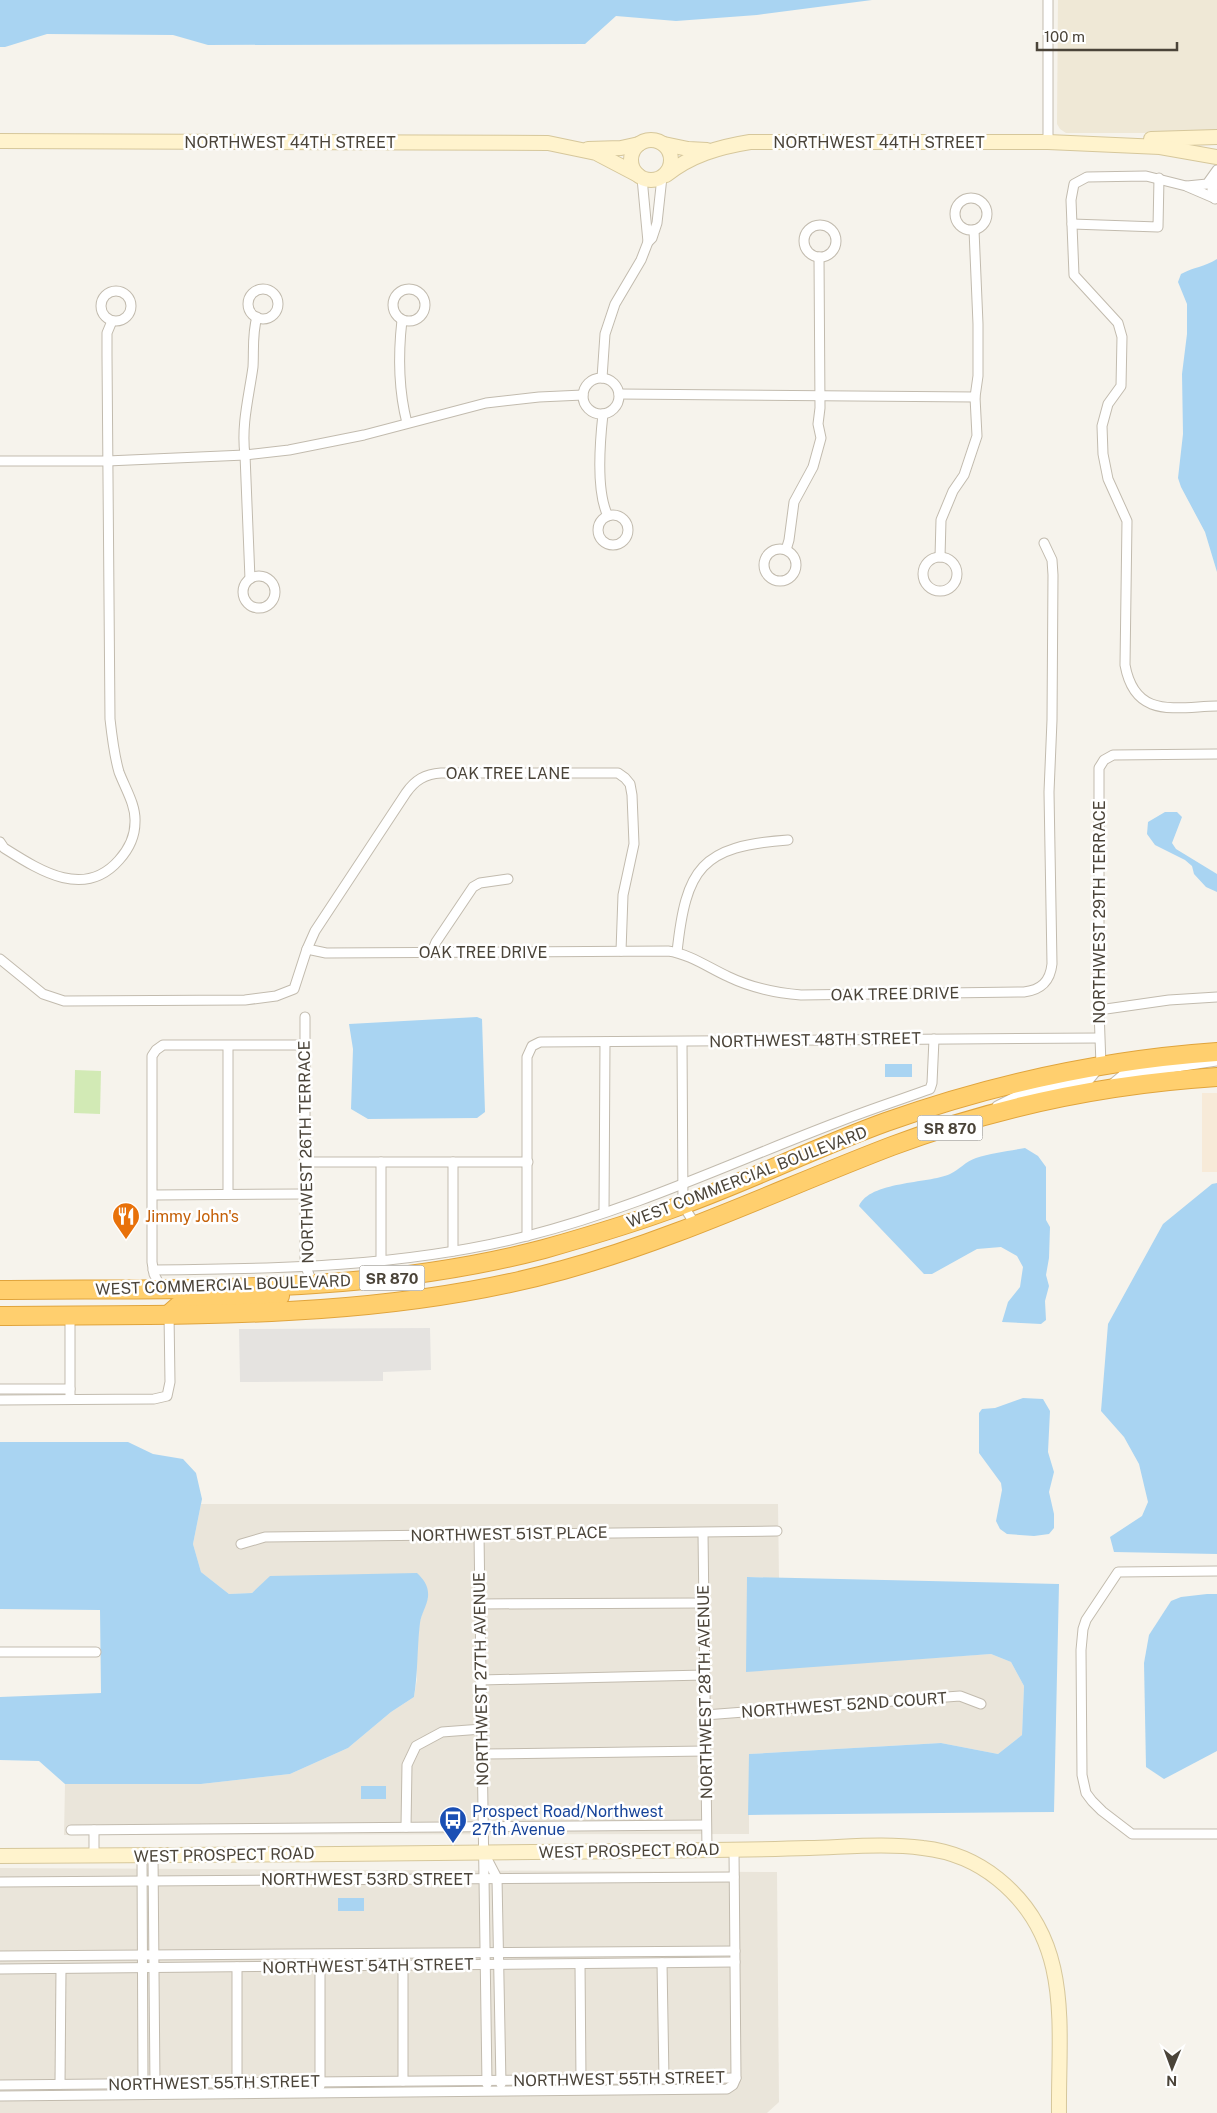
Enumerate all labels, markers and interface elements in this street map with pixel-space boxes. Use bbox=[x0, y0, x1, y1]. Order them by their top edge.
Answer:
scale bar bbox=[1037, 20, 1177, 52]
text: 100 m bbox=[1044, 28, 1085, 45]
street label: NORTHWEST 44TH STREET bbox=[184, 133, 396, 152]
street label: NORTHWEST 44TH STREET bbox=[773, 133, 985, 152]
street label: OAK TREE LANE bbox=[446, 764, 570, 783]
street label: NORTHWEST 29TH TERRACE bbox=[1090, 800, 1109, 1024]
street label: OAK TREE DRIVE bbox=[419, 943, 547, 962]
street label: OAK TREE DRIVE bbox=[831, 983, 959, 1005]
street label: NORTHWEST 48TH STREET bbox=[709, 1029, 922, 1051]
street label: NORTHWEST 26TH TERRACE bbox=[295, 1040, 317, 1264]
road number: SR 870 bbox=[918, 1116, 982, 1140]
street label: WEST COMMERCIAL BOULEVARD bbox=[624, 1122, 870, 1232]
restaurant icon: Jimmy John's bbox=[111, 1201, 141, 1240]
place label: Jimmy John's bbox=[145, 1207, 239, 1226]
road number: SR 870 bbox=[360, 1266, 424, 1290]
street label: WEST COMMERCIAL BOULEVARD bbox=[95, 1271, 351, 1299]
street label: NORTHWEST 51ST PLACE bbox=[410, 1523, 608, 1545]
street label: NORTHWEST 27TH AVENUE bbox=[470, 1572, 492, 1786]
street label: NORTHWEST 28TH AVENUE bbox=[694, 1585, 716, 1799]
street label: NORTHWEST 52ND COURT bbox=[741, 1688, 948, 1722]
place label: Prospect Road/Northwest 27th Avenue bbox=[472, 1802, 664, 1839]
bus stop icon: Prospect Road/Northwest 27th Avenue bbox=[438, 1805, 468, 1844]
street label: WEST PROSPECT ROAD bbox=[538, 1840, 720, 1862]
street label: WEST PROSPECT ROAD bbox=[133, 1844, 315, 1866]
street label: NORTHWEST 53RD STREET bbox=[261, 1870, 473, 1889]
street label: NORTHWEST 54TH STREET bbox=[262, 1955, 474, 1977]
north arrow bbox=[1147, 2043, 1197, 2093]
street label: NORTHWEST 55TH STREET bbox=[513, 2068, 726, 2090]
street label: NORTHWEST 55TH STREET bbox=[108, 2072, 321, 2094]
text: N bbox=[1166, 2073, 1177, 2089]

